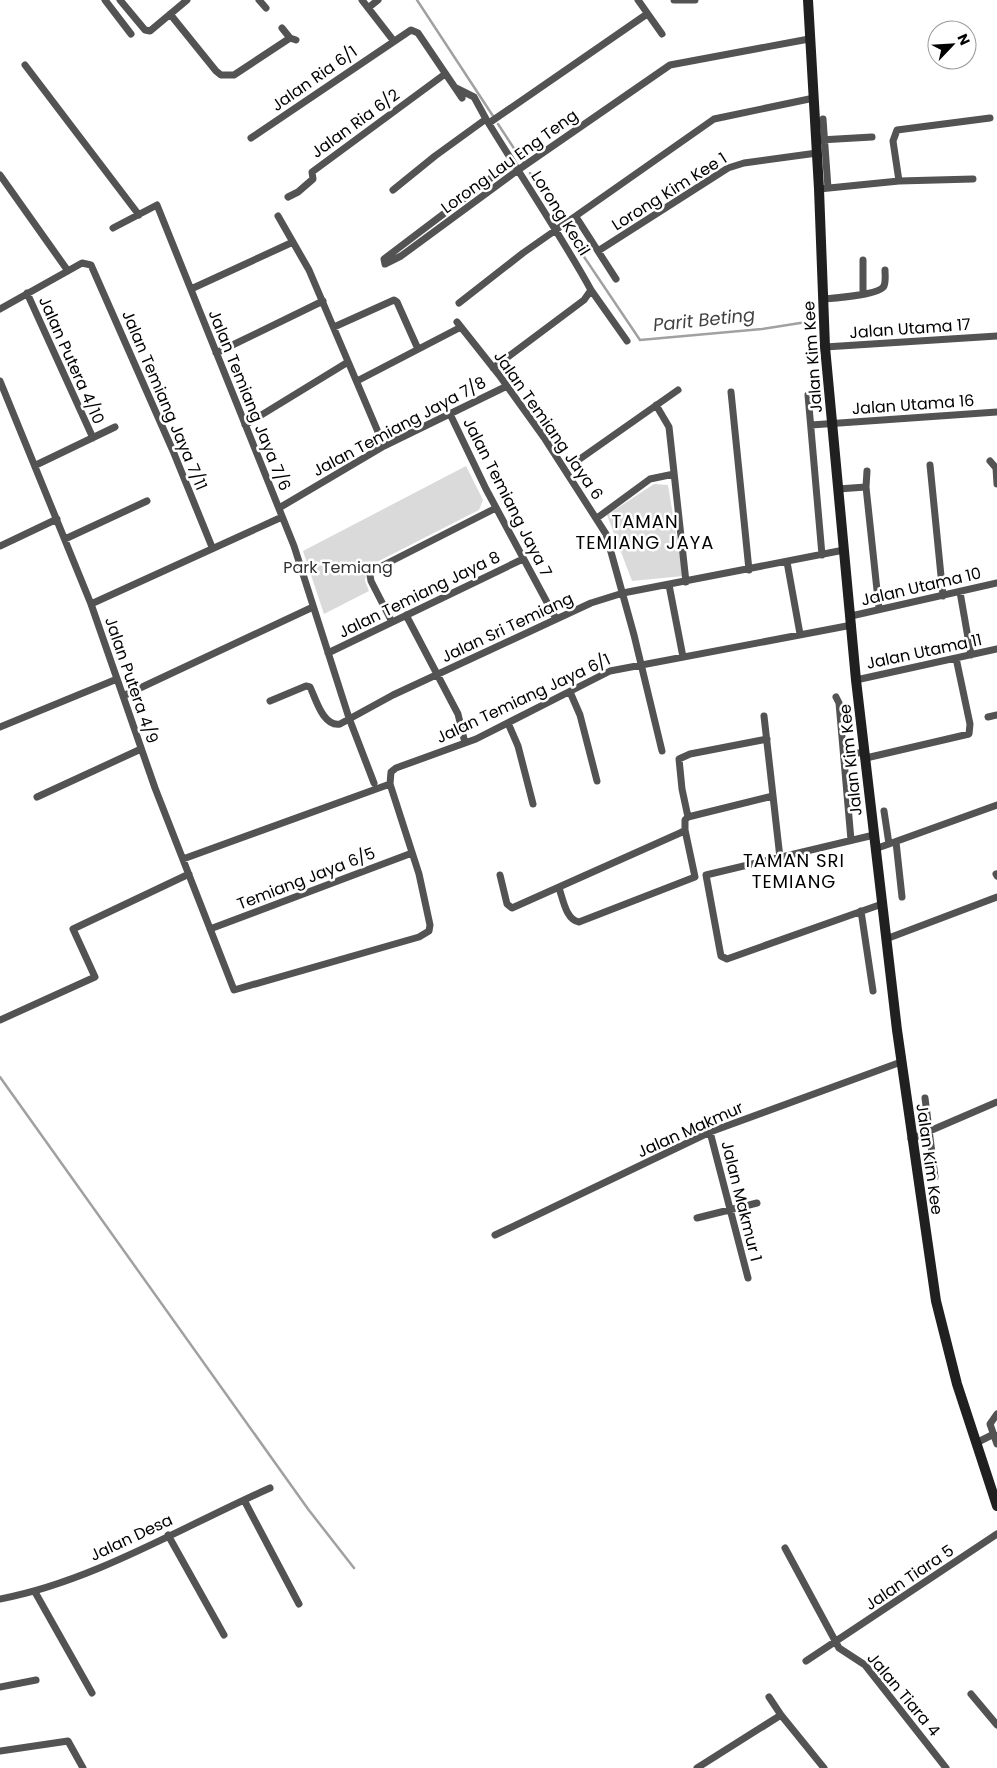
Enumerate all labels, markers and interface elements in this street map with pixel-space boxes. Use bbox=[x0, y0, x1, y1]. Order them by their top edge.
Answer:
north arrow bbox=[927, 20, 977, 70]
text: N bbox=[952, 31, 975, 49]
street label: Jalan Ria 6/1 bbox=[267, 40, 362, 117]
street label: Jalan Ria 6/2 bbox=[306, 83, 404, 163]
street label: Lorong Lau Eng Teng bbox=[436, 104, 582, 219]
street label: Lorong Kim Kee 1 bbox=[607, 147, 731, 236]
street label: Lorong Kecil bbox=[525, 167, 596, 260]
street label: Jalan Putera 4/10 bbox=[33, 293, 110, 428]
street label: Jalan Kim Kee bbox=[797, 300, 828, 414]
water label: Parit Beting bbox=[652, 302, 756, 337]
street label: Jalan Temiang Jaya 7/6 bbox=[203, 306, 296, 494]
street label: Jalan Temiang Jaya 7/11 bbox=[116, 307, 213, 494]
street label: Jalan Utama 17 bbox=[849, 313, 972, 344]
street label: Jalan Temiang Jaya 6 bbox=[488, 346, 609, 504]
street label: Jalan Temiang Jaya 7/8 bbox=[308, 371, 490, 482]
street label: Jalan Utama 16 bbox=[851, 389, 975, 420]
street label: Jalan Temiang Jaya 7 bbox=[457, 414, 558, 581]
district label: TAMAN TEMIANG JAYA bbox=[576, 509, 714, 555]
street label: Jalan Temiang Jaya 8 bbox=[335, 545, 504, 644]
park label: Park Temiang bbox=[283, 556, 393, 579]
street label: Jalan Utama 10 bbox=[859, 561, 984, 611]
street label: Jalan Sri Temiang bbox=[438, 587, 577, 668]
street label: Jalan Putera 4/9 bbox=[99, 614, 164, 747]
street label: Jalan Utama 11 bbox=[864, 628, 984, 675]
street label: Jalan Temiang Jaya 6/1 bbox=[432, 648, 614, 749]
street label: Jalan Kim Kee bbox=[833, 703, 868, 817]
street label: Temiang Jaya 6/5 bbox=[234, 842, 379, 915]
district label: TAMAN SRI TEMIANG bbox=[743, 848, 845, 894]
street label: Jalan Makmur bbox=[633, 1096, 747, 1163]
street label: Jalan Kim Kee bbox=[910, 1102, 949, 1216]
street label: Jalan Makmur 1 bbox=[715, 1138, 768, 1264]
street label: Jalan Desa bbox=[86, 1508, 176, 1567]
street label: Jalan Tiara 5 bbox=[860, 1539, 958, 1616]
street label: Jalan Tiara 4 bbox=[862, 1647, 946, 1741]

